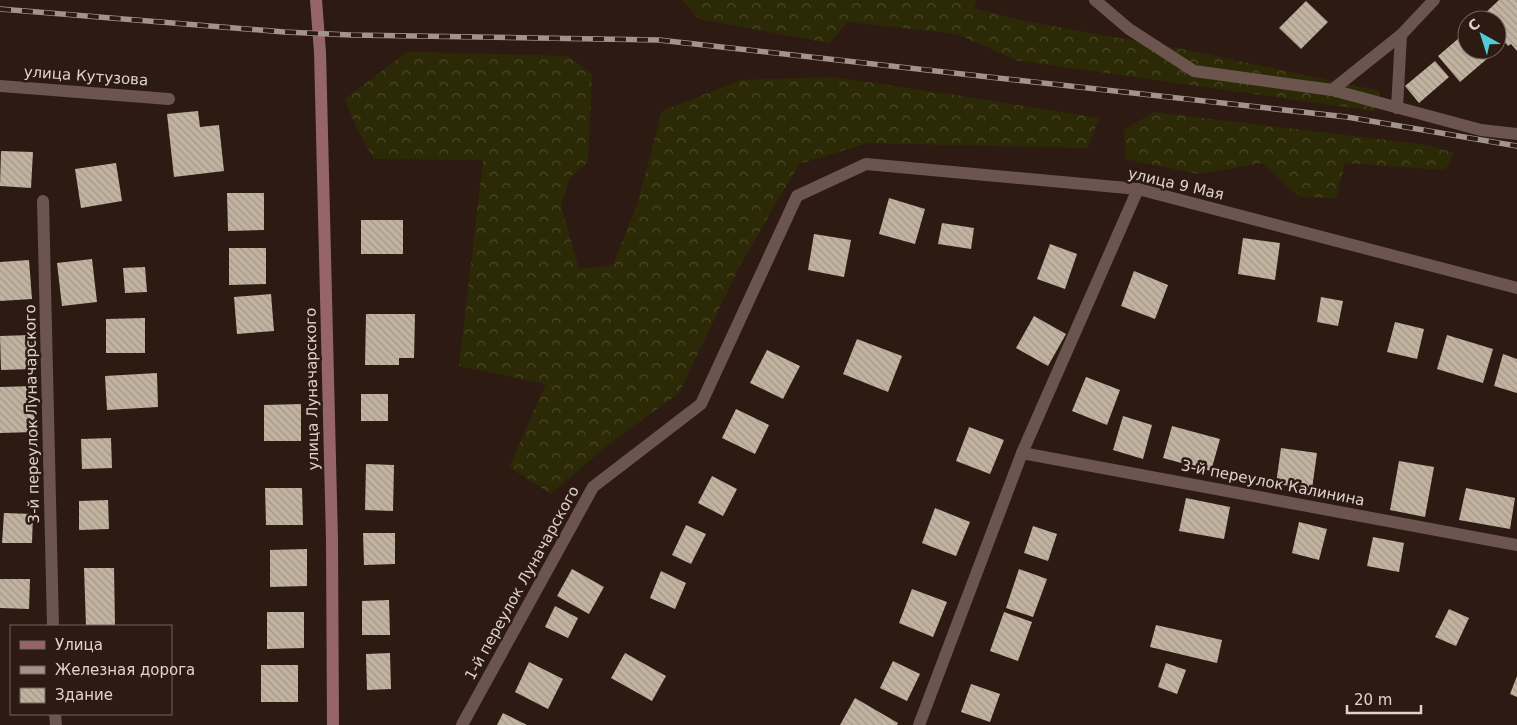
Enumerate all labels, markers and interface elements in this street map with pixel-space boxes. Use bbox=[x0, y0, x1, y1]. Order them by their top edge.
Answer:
north arrow bbox=[1457, 10, 1507, 60]
text: С bbox=[1465, 15, 1483, 34]
street label: улица Кутузова bbox=[23, 63, 149, 89]
street label: улица 9 Мая bbox=[1126, 164, 1226, 204]
street label: 3-й переулок Луначарского bbox=[21, 304, 43, 524]
street label: улица Луначарского bbox=[302, 308, 322, 470]
street label: 3-й переулок Калинина bbox=[1180, 456, 1366, 510]
street label: 1-й переулок Луначарского bbox=[461, 483, 583, 683]
legend bbox=[10, 625, 172, 715]
text: Улица bbox=[55, 636, 103, 654]
text: Железная дорога bbox=[55, 661, 195, 679]
scale bar bbox=[1347, 682, 1421, 714]
text: Здание bbox=[55, 686, 113, 704]
text: 20 m bbox=[1354, 691, 1392, 709]

